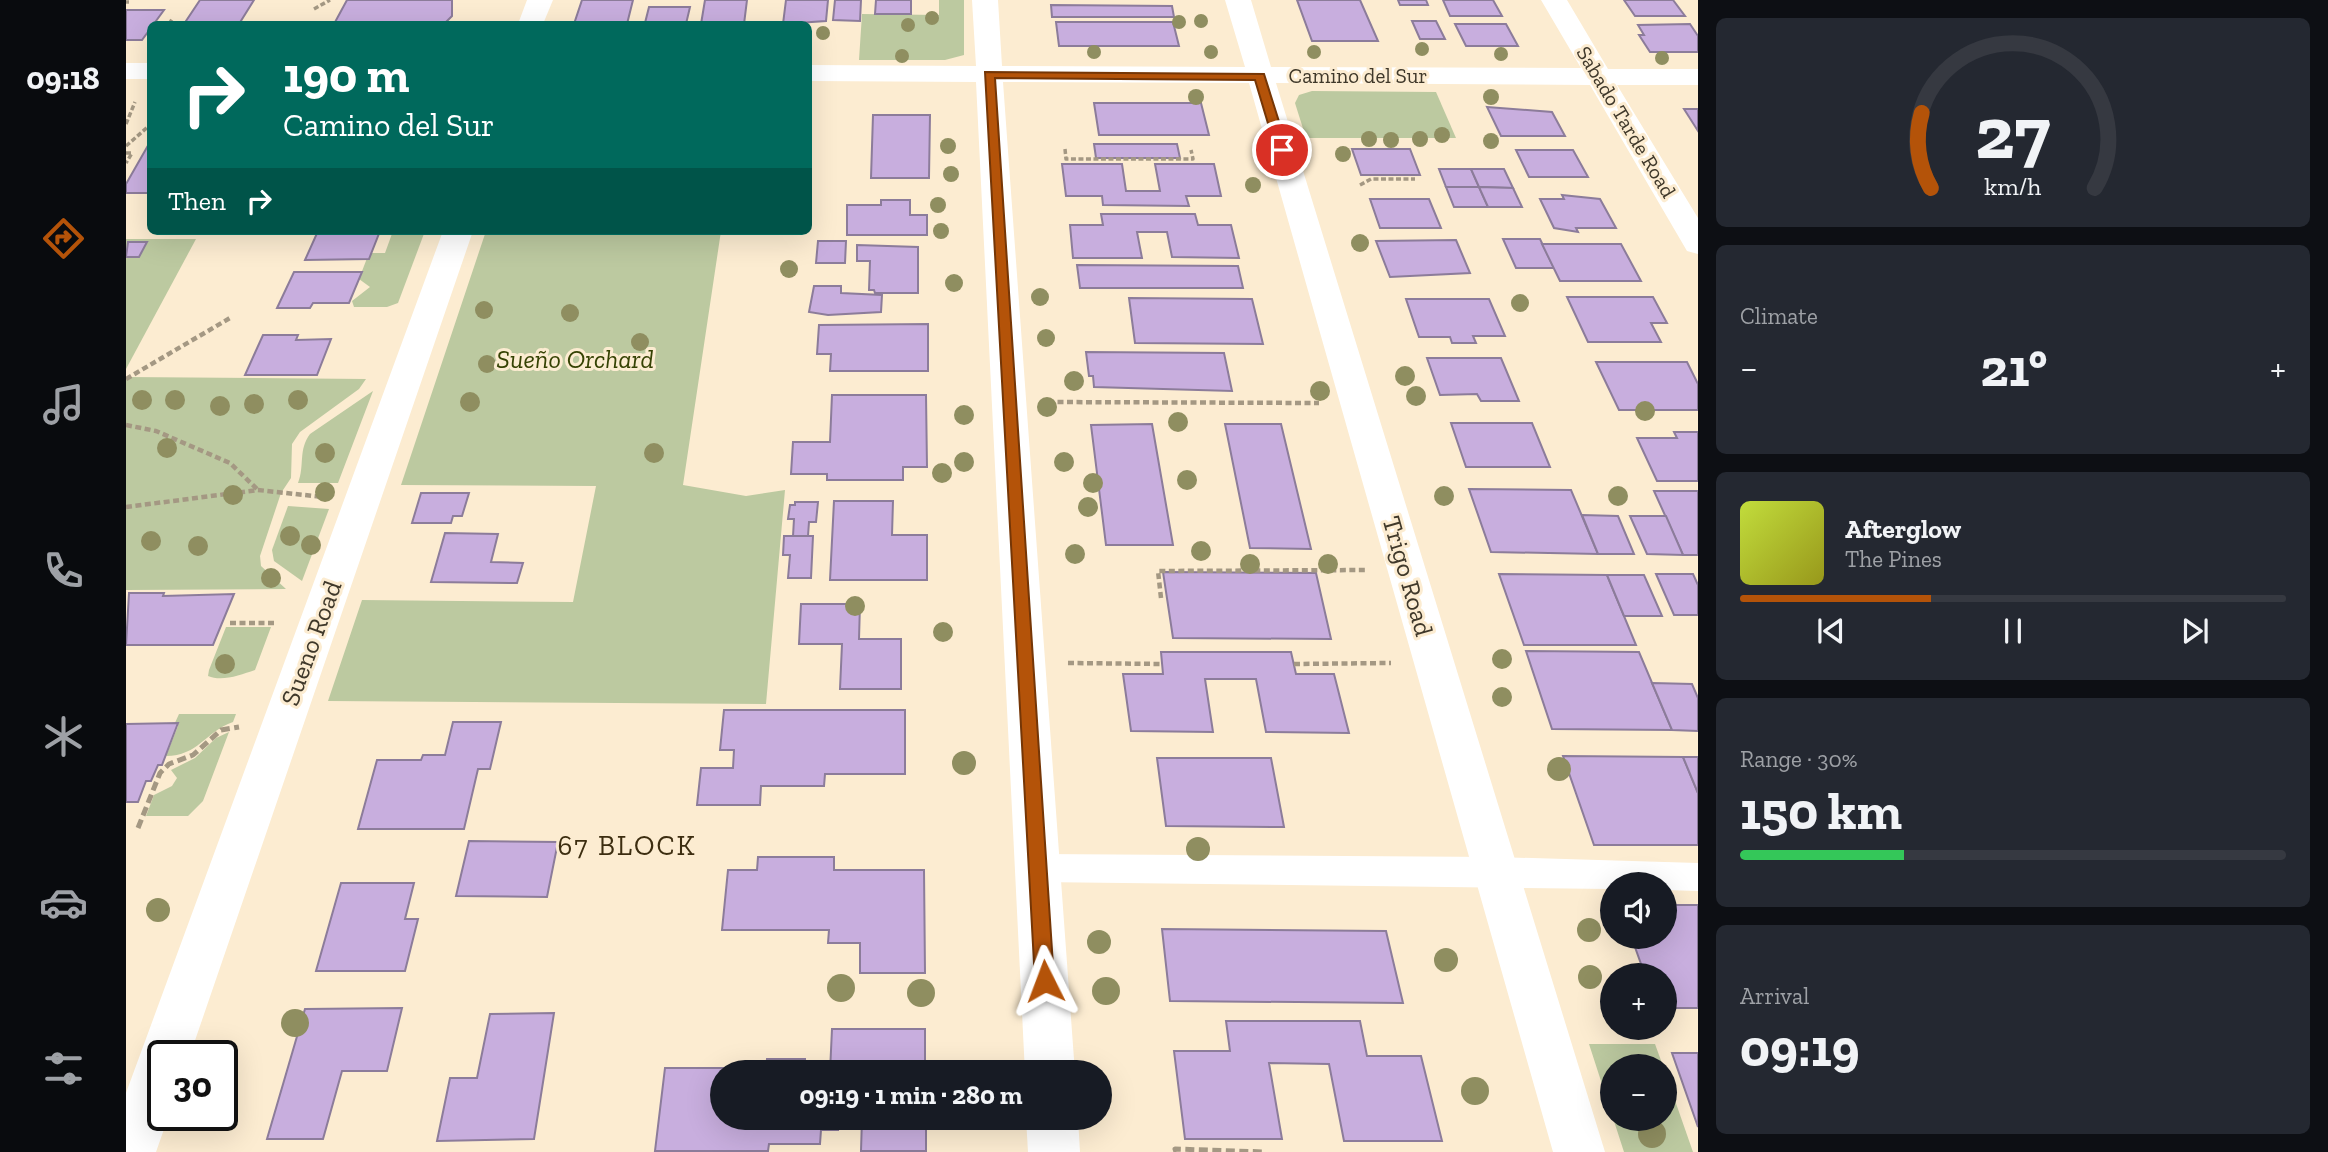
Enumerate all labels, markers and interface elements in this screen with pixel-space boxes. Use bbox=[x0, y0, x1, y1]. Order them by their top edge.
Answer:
street label: Sabado Tarde Road bbox=[1571, 42, 1682, 202]
text: 190 m bbox=[283, 46, 409, 105]
icon: right bbox=[168, 49, 259, 140]
text: 09:18 bbox=[26, 59, 100, 97]
street label: Camino del Sur bbox=[1289, 63, 1427, 88]
text: 27 bbox=[1975, 90, 2051, 178]
text: Camino del Sur bbox=[283, 106, 495, 144]
pin bbox=[1252, 120, 1312, 180]
icon: arrive bbox=[1263, 131, 1301, 169]
text: km/h bbox=[1984, 171, 2042, 201]
icon: right bbox=[240, 182, 278, 220]
text: Then bbox=[168, 185, 226, 217]
icon: directions bbox=[39, 214, 88, 263]
text: Climate bbox=[1740, 302, 1818, 330]
text: 21° bbox=[1980, 337, 2047, 399]
park label: Sueño Orchard bbox=[496, 343, 654, 375]
text: − bbox=[1740, 345, 1758, 391]
text: + bbox=[2270, 345, 2286, 391]
icon: music bbox=[39, 380, 88, 429]
street label: Trigo Road bbox=[1376, 512, 1440, 640]
text: Afterglow bbox=[1845, 513, 1961, 545]
text: The Pines bbox=[1845, 545, 1942, 573]
icon: phone bbox=[39, 546, 88, 595]
street label: Sueno Road bbox=[274, 576, 348, 710]
icon: previous bbox=[1812, 612, 1850, 650]
icon: pause bbox=[1994, 612, 2032, 650]
icon: next bbox=[2176, 612, 2214, 650]
icon: climate bbox=[39, 712, 88, 761]
text: Range · 30% bbox=[1740, 745, 1858, 773]
text: 150 km bbox=[1740, 780, 1902, 842]
district label: 67 BLOCK bbox=[557, 829, 697, 862]
map controls bbox=[1600, 872, 1677, 1131]
button: sound bbox=[1600, 872, 1677, 949]
icon: car bbox=[39, 878, 88, 927]
position arrow bbox=[1008, 944, 1082, 1018]
button: + bbox=[1600, 963, 1677, 1040]
text: Arrival bbox=[1740, 982, 1809, 1010]
text: 09:19 bbox=[1740, 1017, 1860, 1079]
speed limit sign: 30 bbox=[147, 1040, 238, 1131]
icon: filters bbox=[39, 1044, 88, 1093]
button: − bbox=[1600, 1054, 1677, 1131]
text: 09:19 · 1 min · 280 m bbox=[799, 1079, 1023, 1111]

